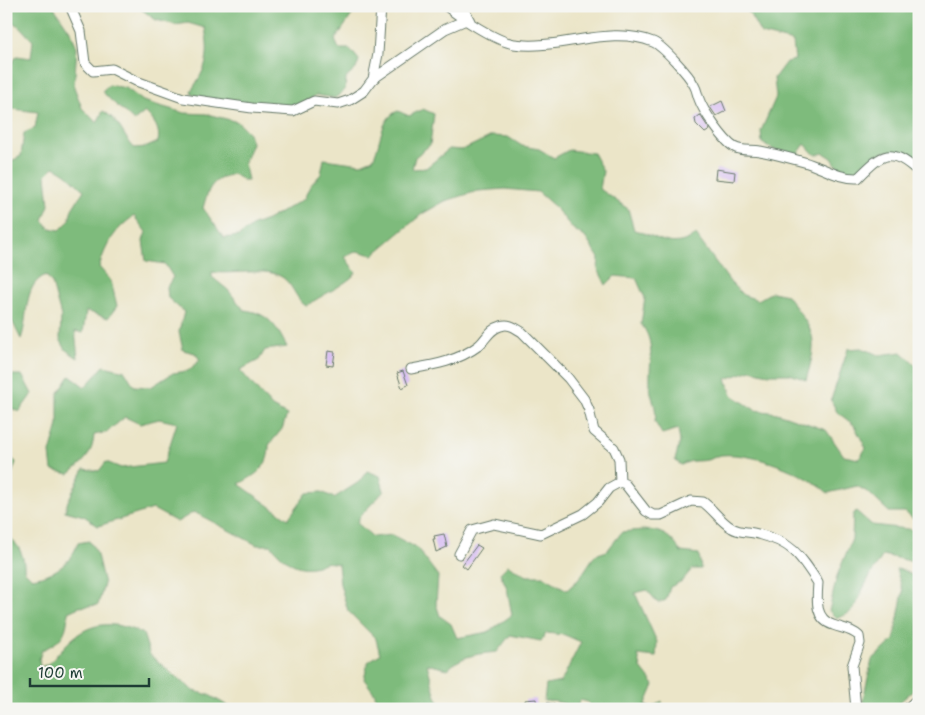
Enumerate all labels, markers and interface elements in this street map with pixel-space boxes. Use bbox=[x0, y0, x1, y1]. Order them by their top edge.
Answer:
scale bar bbox=[30, 655, 149, 687]
text: 100 m bbox=[38, 663, 83, 683]

